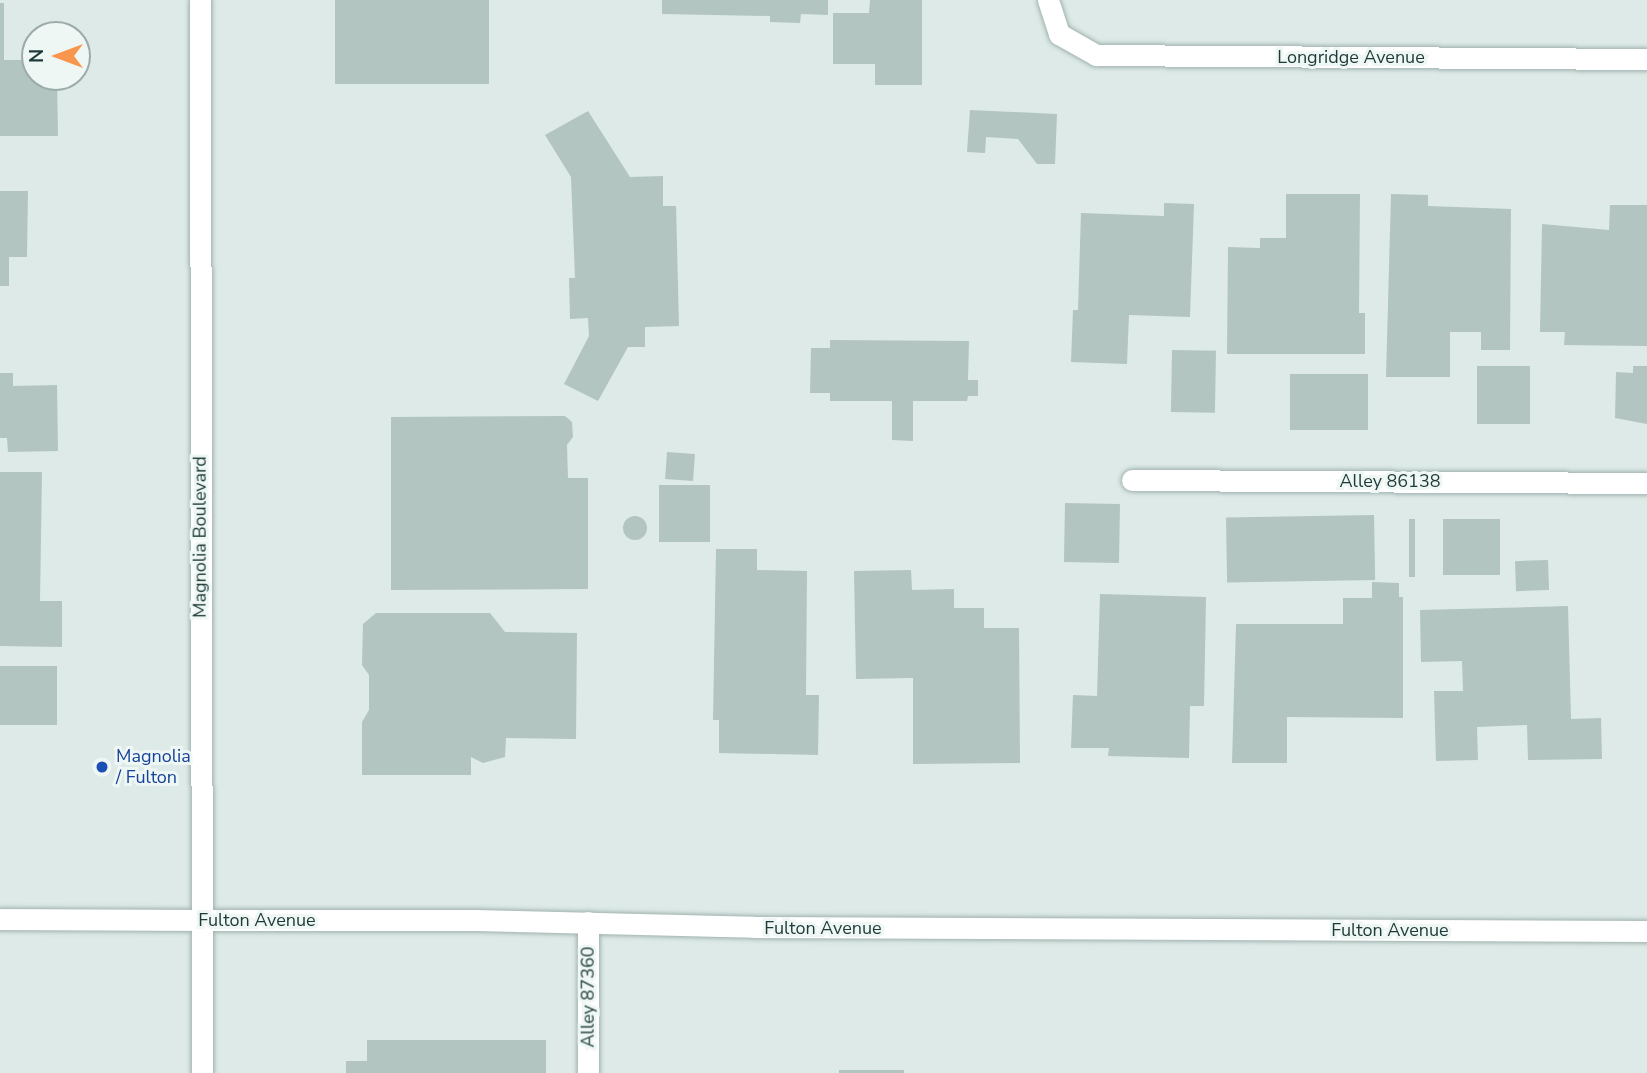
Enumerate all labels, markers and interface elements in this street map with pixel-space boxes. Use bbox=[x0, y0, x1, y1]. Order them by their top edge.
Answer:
north arrow bbox=[21, 21, 91, 91]
street label: Longridge Avenue bbox=[1277, 46, 1425, 68]
text: N bbox=[24, 49, 50, 63]
street label: Magnolia Boulevard bbox=[189, 456, 211, 618]
street label: Alley 86138 bbox=[1339, 470, 1441, 492]
place label: Magnolia / Fulton bbox=[116, 746, 191, 788]
marker: Magnolia / Fulton bbox=[94, 759, 110, 775]
street label: Fulton Avenue bbox=[198, 909, 316, 931]
street label: Fulton Avenue bbox=[764, 917, 882, 939]
street label: Fulton Avenue bbox=[1331, 919, 1449, 941]
street label: Alley 87360 bbox=[577, 946, 599, 1048]

